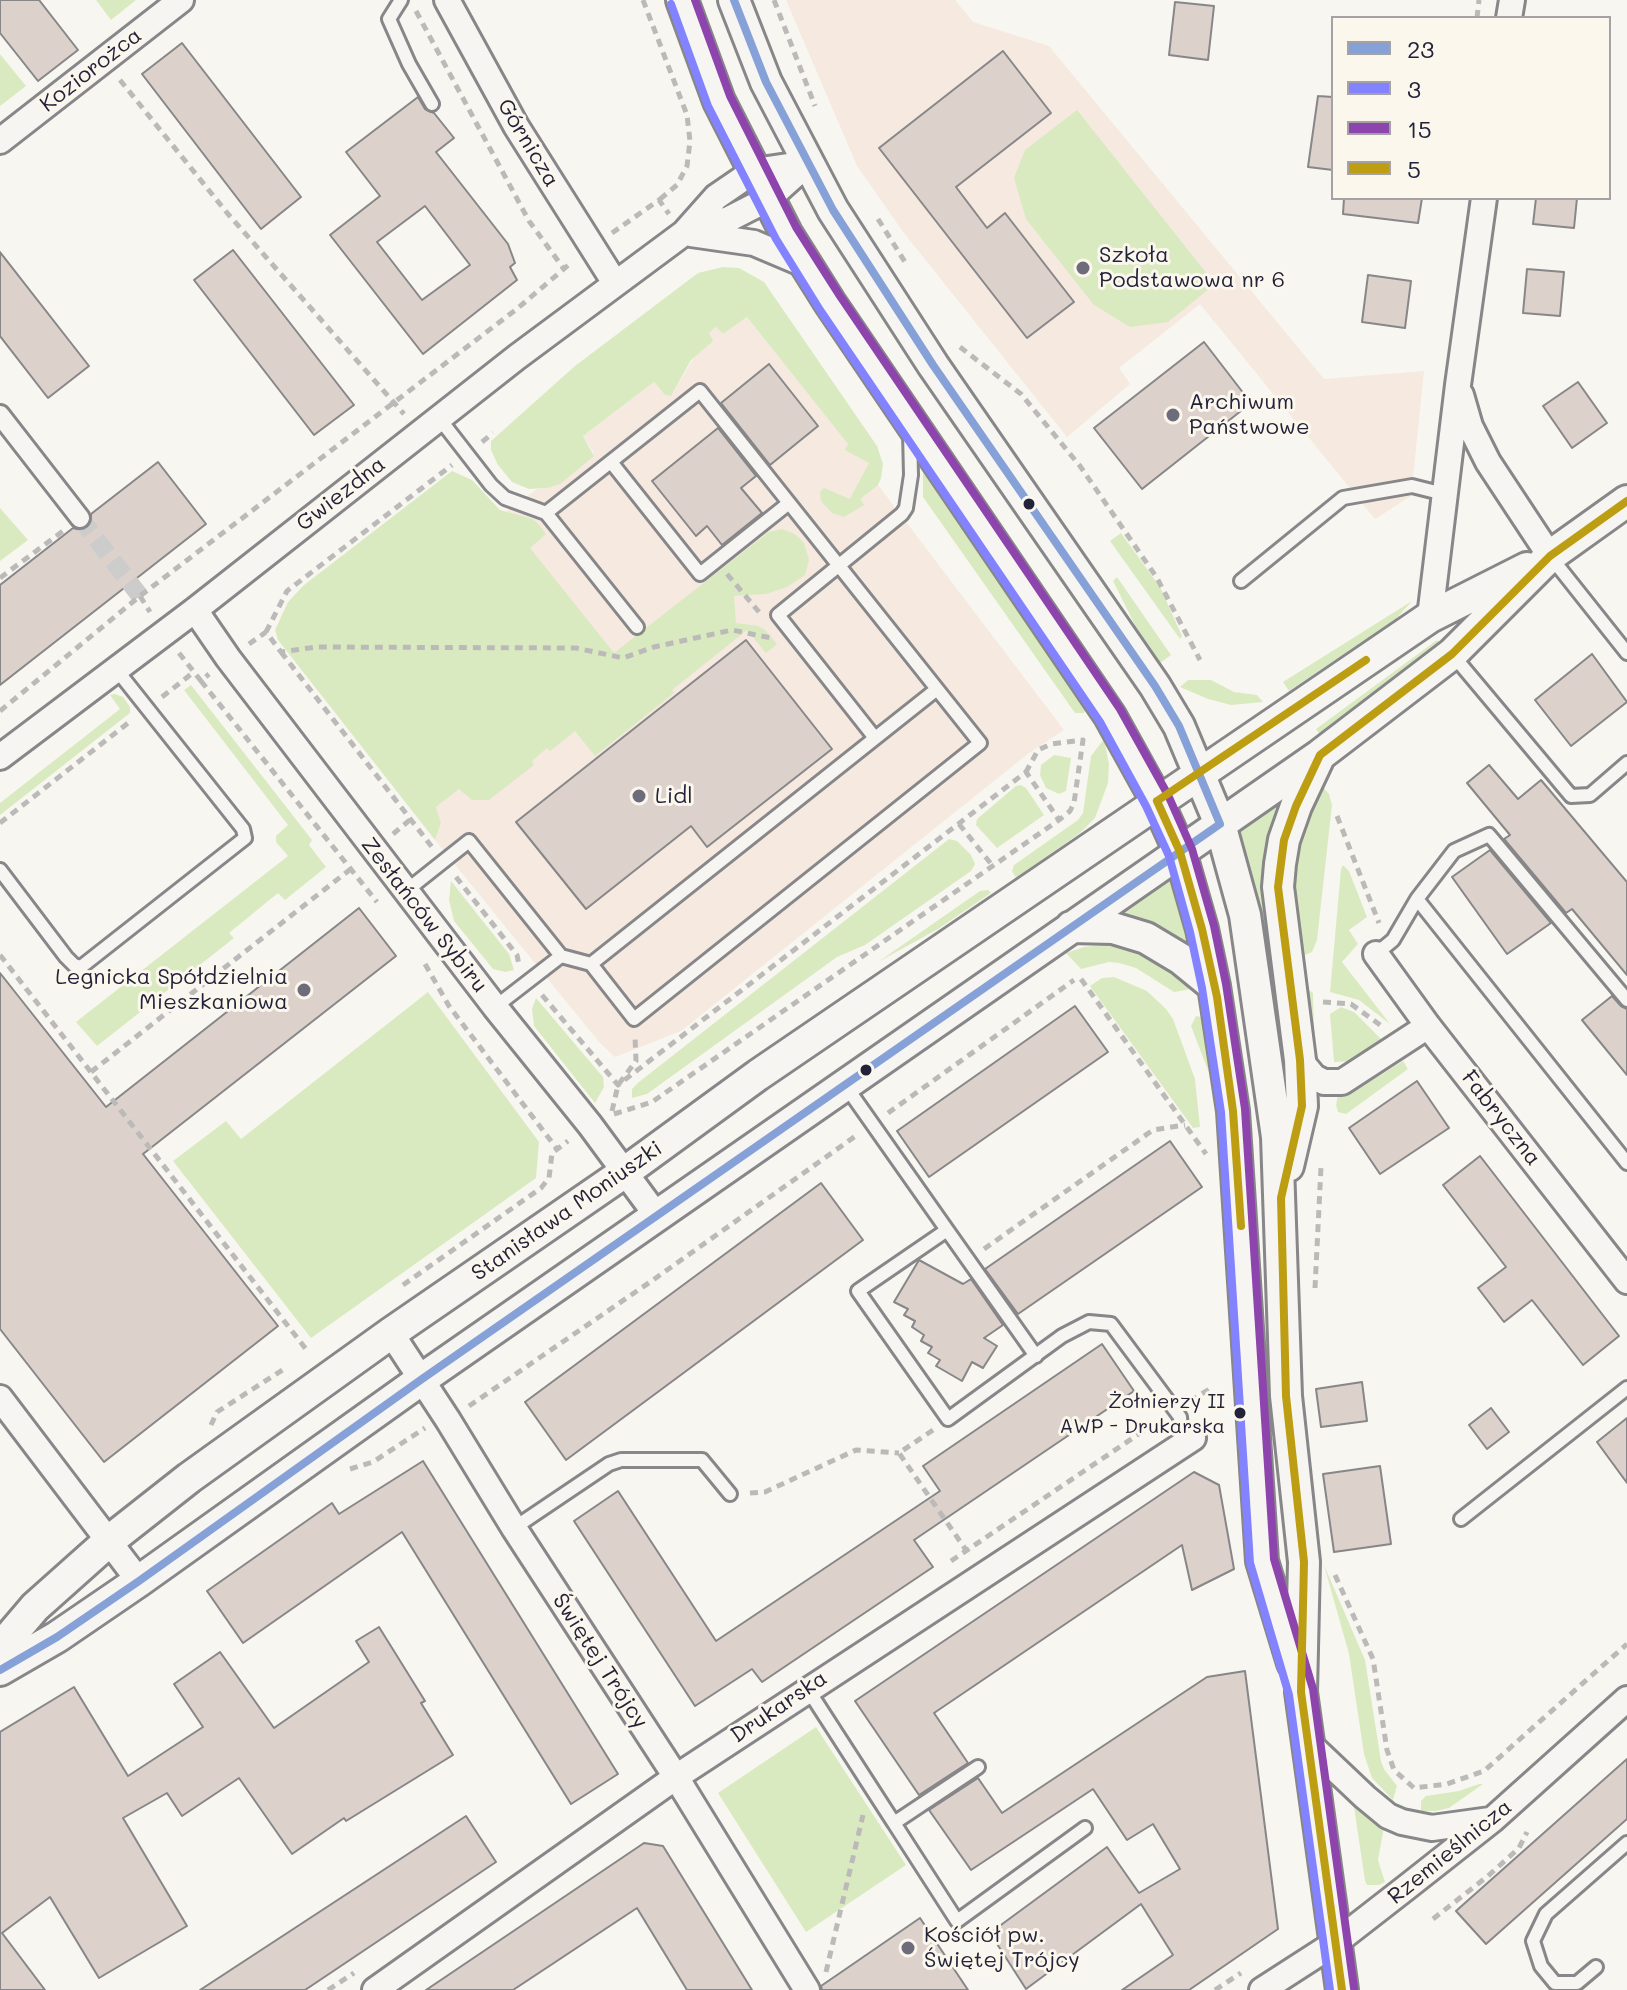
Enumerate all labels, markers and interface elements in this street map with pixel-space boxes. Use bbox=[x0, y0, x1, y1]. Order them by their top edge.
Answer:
legend bbox=[1331, 16, 1611, 200]
street label: Koziorożca bbox=[35, 22, 147, 118]
text: 23 bbox=[1407, 33, 1434, 64]
text: 3 bbox=[1407, 73, 1421, 104]
street label: Górnicza bbox=[491, 94, 565, 192]
text: 15 bbox=[1407, 113, 1432, 144]
text: 5 bbox=[1407, 153, 1421, 184]
place label: Szkoła Podstawowa nr 6 bbox=[1099, 242, 1285, 294]
marker: Szkoła Podstawowa nr 6 bbox=[1074, 259, 1092, 277]
place label: Archiwum Państwowe bbox=[1189, 389, 1310, 440]
marker: Archiwum Państwowe bbox=[1164, 406, 1182, 424]
street label: Gwiezdna bbox=[291, 451, 391, 537]
unlabelled marker bbox=[1021, 496, 1037, 512]
place label: Lidl bbox=[655, 783, 693, 809]
marker: Lidl bbox=[630, 787, 648, 805]
street label: Zesłańców Sybiru bbox=[355, 832, 493, 998]
place label: Legnicka Spółdzielnia Mieszkaniowa bbox=[55, 964, 288, 1016]
marker: Legnicka Spółdzielnia Mieszkaniowa bbox=[295, 981, 313, 999]
unlabelled marker bbox=[858, 1062, 874, 1078]
street label: Fabryczna bbox=[1456, 1065, 1546, 1171]
street label: Stanisława Moniuszki bbox=[467, 1135, 667, 1287]
place label: Żołnierzy II AWP - Drukarska bbox=[1060, 1390, 1225, 1437]
marker: Żołnierzy II AWP - Drukarska bbox=[1232, 1405, 1248, 1421]
street label: Świętej Trójcy bbox=[547, 1589, 653, 1733]
street label: Drukarska bbox=[726, 1665, 832, 1749]
street label: Rzemieślnicza bbox=[1383, 1794, 1517, 1910]
place label: Kościół pw. Świętej Trójcy bbox=[924, 1922, 1080, 1974]
marker: Kościół pw. Świętej Trójcy bbox=[899, 1939, 917, 1957]

